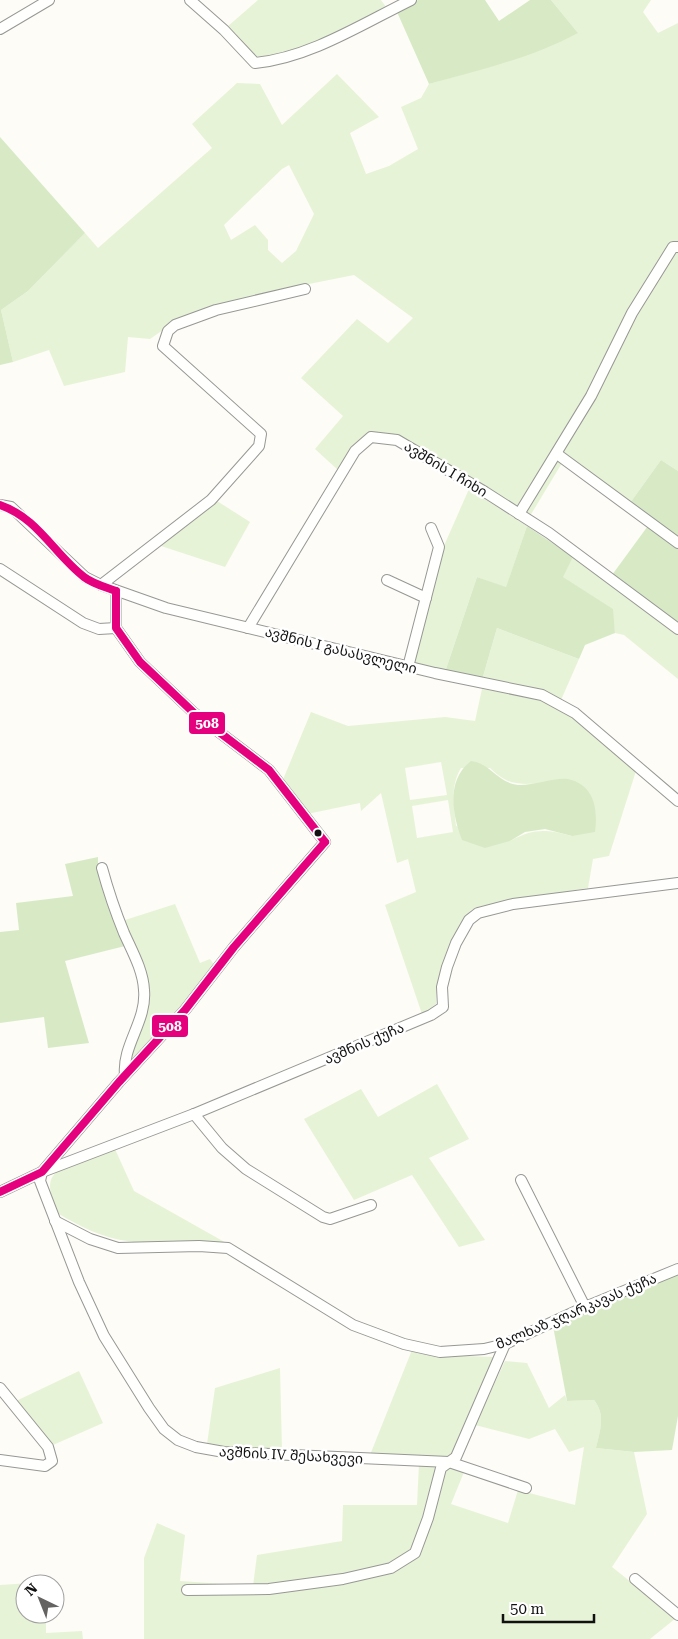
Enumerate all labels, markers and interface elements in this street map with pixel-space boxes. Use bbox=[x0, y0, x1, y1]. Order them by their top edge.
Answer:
street label: ავშნის I ჩიხი bbox=[401, 438, 490, 501]
street label: ავშნის I გასასვლელი bbox=[263, 623, 419, 678]
line badge: 508 bbox=[188, 711, 226, 735]
text: 508 bbox=[195, 715, 219, 731]
unlabelled marker bbox=[313, 828, 323, 838]
line badge: 508 bbox=[151, 1014, 189, 1038]
text: 508 bbox=[158, 1018, 182, 1034]
street label: ავშნის ქუჩა bbox=[322, 1019, 407, 1068]
street label: მალხაზ ჯღარკავას ქუჩა bbox=[493, 1270, 659, 1353]
street label: ავშნის IV შესახვევი bbox=[219, 1443, 363, 1468]
north arrow bbox=[15, 1574, 65, 1624]
text: N bbox=[22, 1580, 41, 1599]
scale bar bbox=[503, 1592, 594, 1624]
text: 50 m bbox=[510, 1600, 545, 1618]

